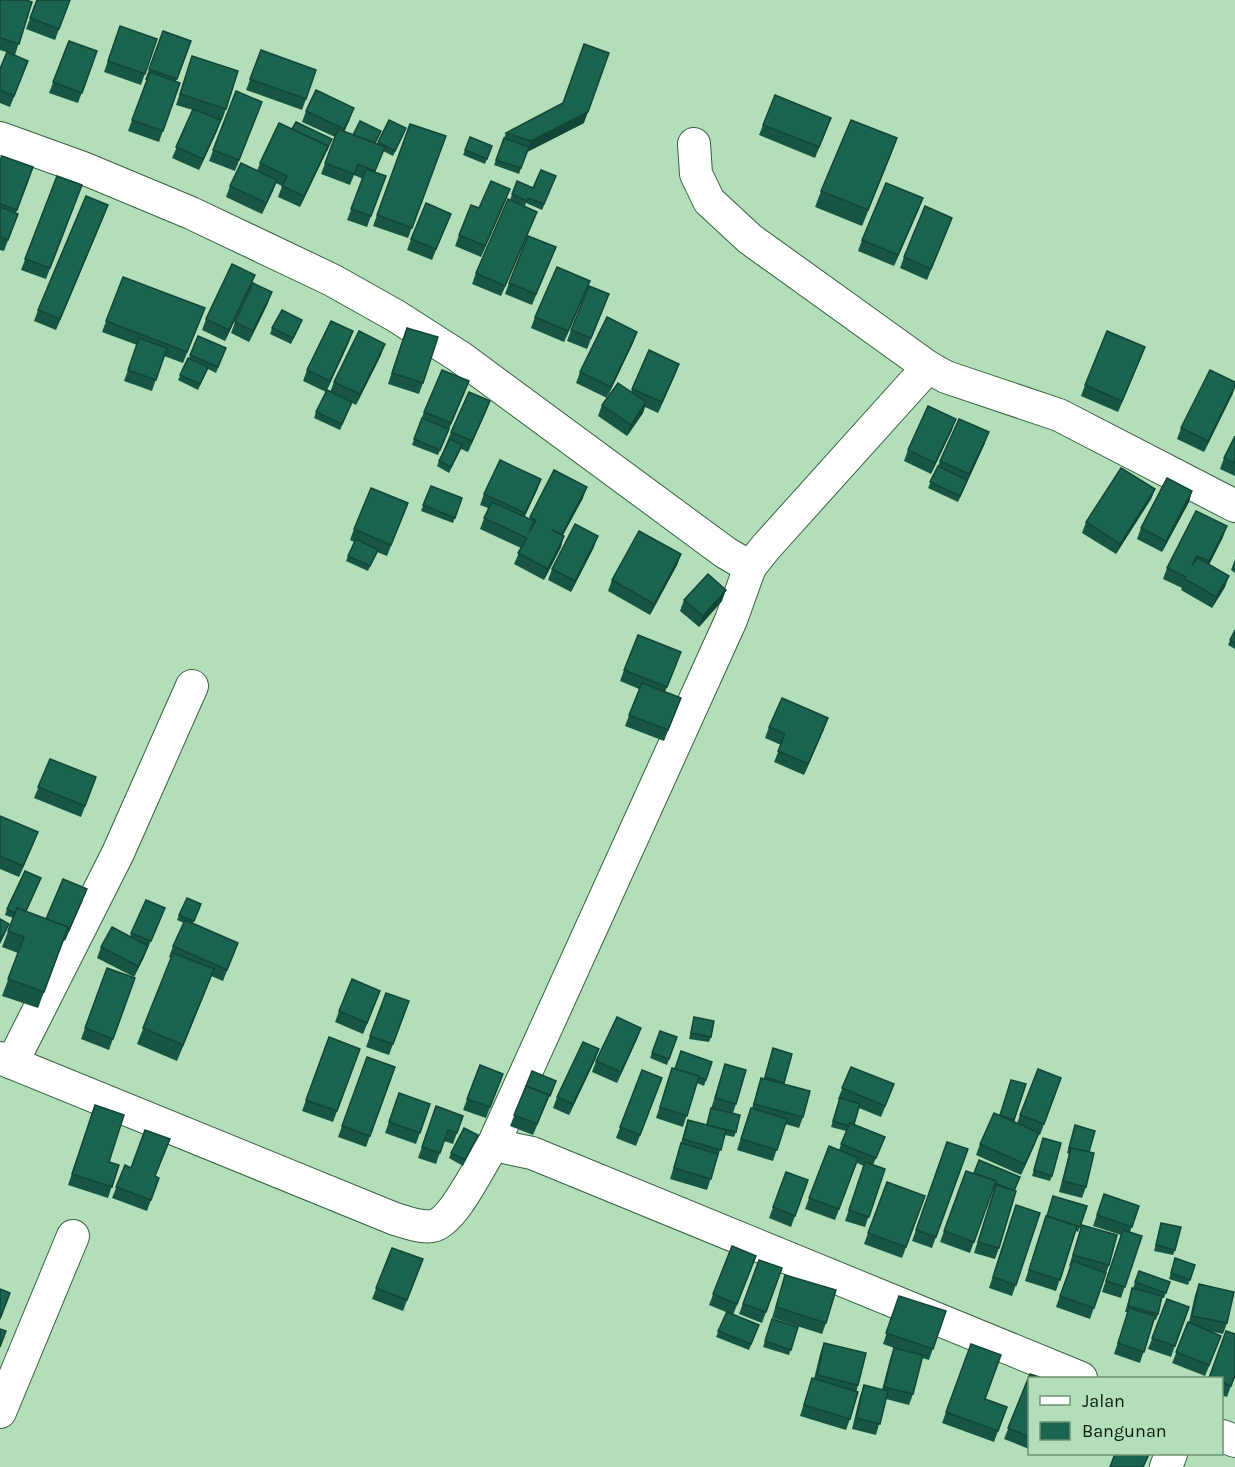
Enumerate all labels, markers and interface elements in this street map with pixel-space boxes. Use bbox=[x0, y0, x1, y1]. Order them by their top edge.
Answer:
legend bbox=[1028, 1377, 1223, 1455]
text: Jalan bbox=[1082, 1390, 1125, 1412]
text: Bangunan bbox=[1082, 1420, 1167, 1442]

